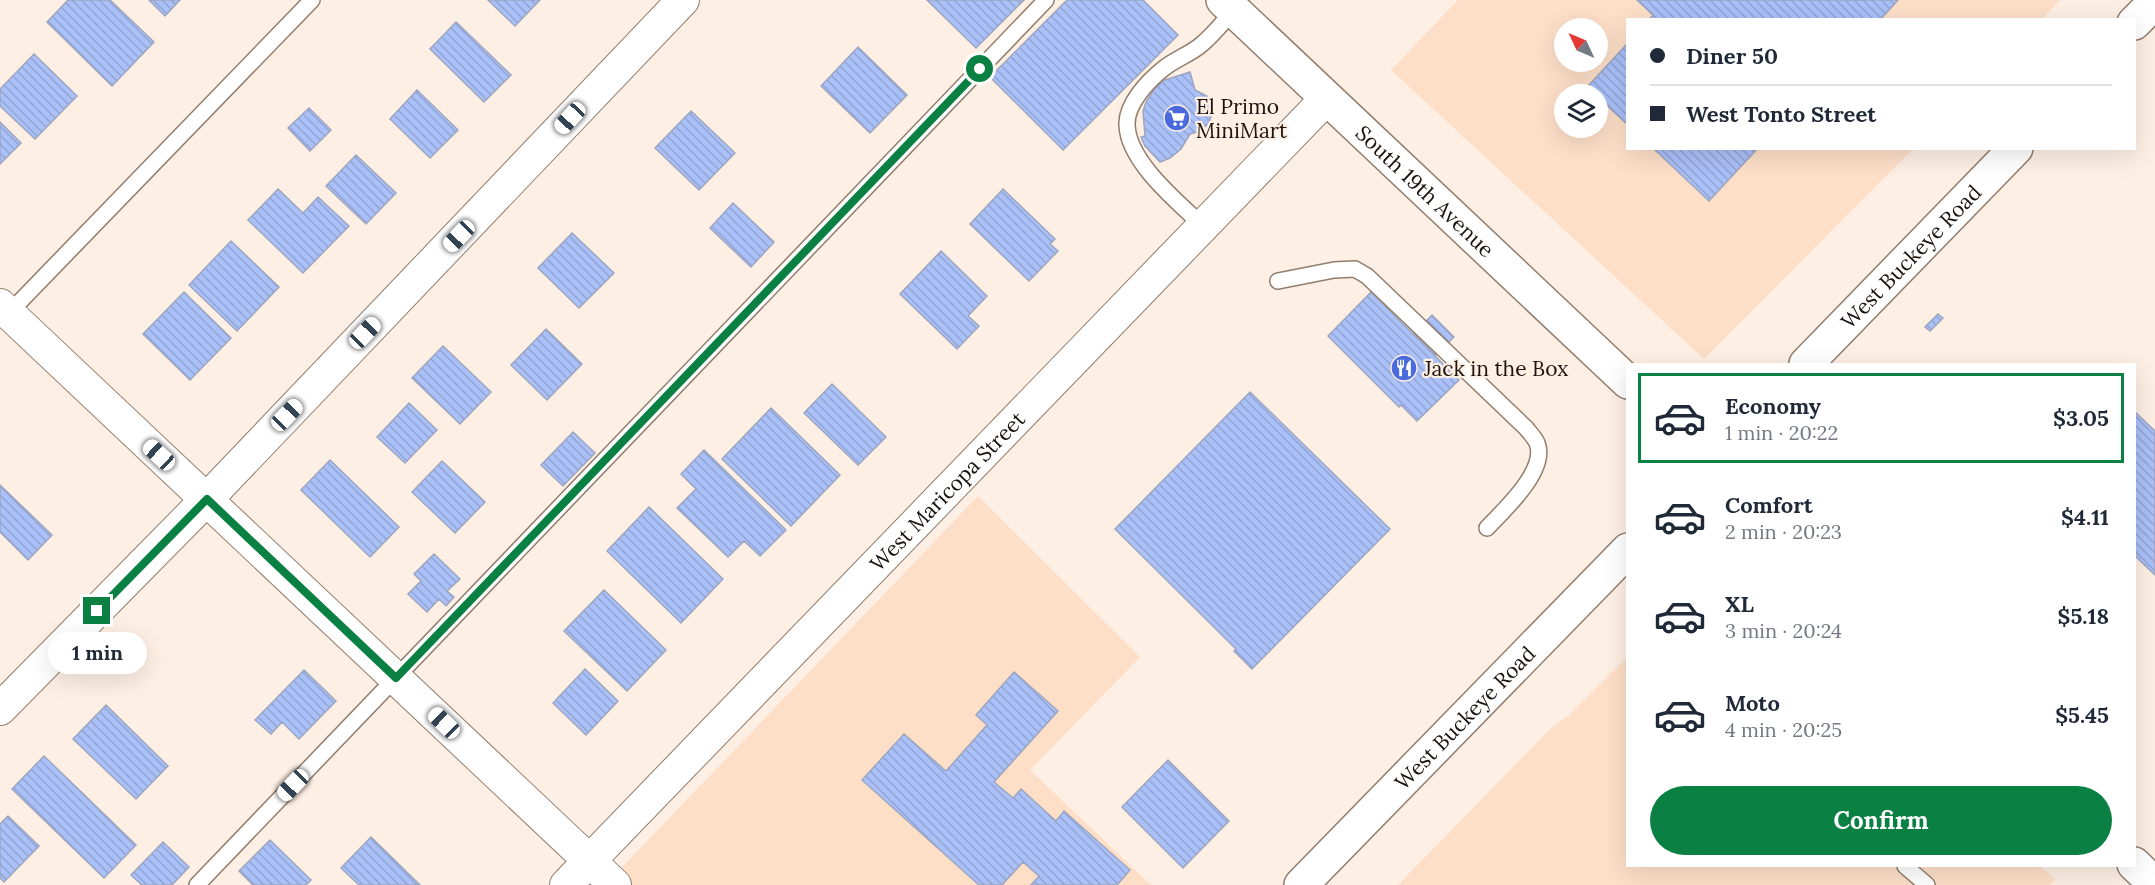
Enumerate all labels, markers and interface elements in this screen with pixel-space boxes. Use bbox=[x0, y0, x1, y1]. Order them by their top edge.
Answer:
north arrow bbox=[1554, 18, 1608, 72]
map controls bbox=[1554, 18, 1608, 138]
text: Diner 50 bbox=[1686, 42, 1778, 70]
route start bbox=[966, 55, 993, 82]
button: layers bbox=[1554, 84, 1608, 138]
place label: El Primo MiniMart bbox=[1196, 93, 1288, 144]
car bbox=[551, 99, 589, 137]
text: West Tonto Street bbox=[1686, 100, 1876, 128]
supermarket icon: El Primo MiniMart bbox=[1162, 103, 1192, 133]
street label: South 19th Avenue bbox=[1350, 119, 1500, 262]
street label: West Buckeye Road bbox=[1834, 179, 1987, 334]
car bbox=[440, 217, 478, 255]
car bbox=[346, 314, 384, 352]
restaurant icon: Jack in the Box bbox=[1389, 353, 1419, 383]
place label: Jack in the Box bbox=[1423, 355, 1568, 382]
icon: car bbox=[1653, 391, 1707, 445]
text: Economy bbox=[1725, 392, 1821, 420]
car bbox=[268, 396, 306, 434]
text: $3.05 bbox=[2053, 404, 2109, 432]
street label: West Maricopa Street bbox=[864, 405, 1031, 577]
text: 1 min · 20:22 bbox=[1725, 420, 1838, 445]
car bbox=[140, 436, 178, 474]
icon: car bbox=[1653, 490, 1707, 544]
text: Comfort bbox=[1725, 491, 1813, 519]
text: $4.11 bbox=[2061, 503, 2109, 531]
text: 2 min · 20:23 bbox=[1725, 519, 1842, 544]
icon: car bbox=[1653, 589, 1707, 643]
text: XL bbox=[1725, 590, 1754, 618]
route end bbox=[83, 597, 110, 624]
text: $5.18 bbox=[2058, 602, 2109, 630]
text: 3 min · 20:24 bbox=[1725, 618, 1842, 643]
callout: 1 min bbox=[48, 632, 146, 674]
text: 1 min bbox=[72, 640, 123, 665]
street label: West Buckeye Road bbox=[1388, 640, 1541, 795]
icon: car bbox=[1653, 688, 1707, 742]
text: Moto bbox=[1725, 689, 1780, 717]
text: $5.45 bbox=[2055, 701, 2109, 729]
car bbox=[425, 704, 463, 742]
text: 4 min · 20:25 bbox=[1725, 717, 1842, 742]
car bbox=[274, 766, 312, 804]
button: Confirm bbox=[1650, 786, 2112, 855]

